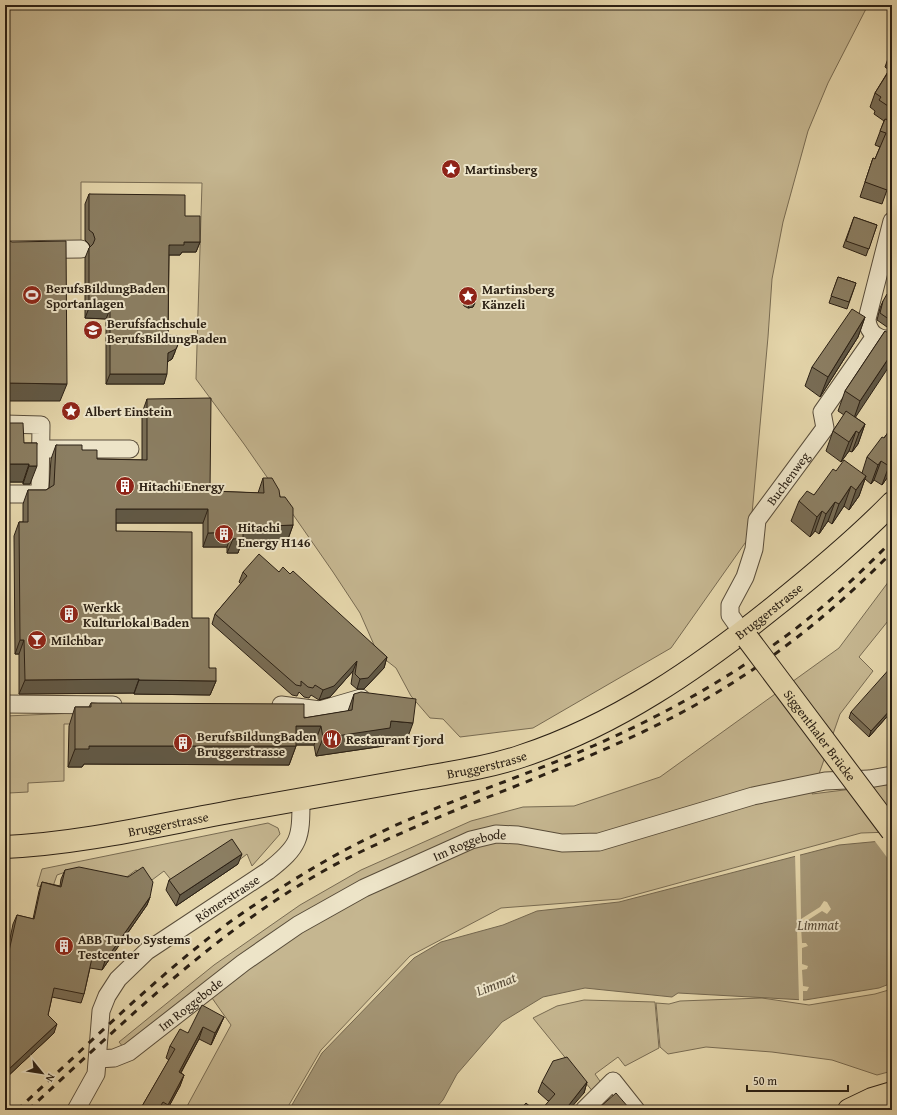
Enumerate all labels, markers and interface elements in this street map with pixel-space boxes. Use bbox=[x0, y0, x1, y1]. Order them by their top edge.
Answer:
place icon: Martinsberg bbox=[440, 158, 462, 180]
place label: Martinsberg bbox=[465, 160, 538, 179]
place label: BerufsBildungBaden Sportanlagen bbox=[46, 279, 166, 313]
place label: Martinsberg Känzeli bbox=[482, 280, 555, 314]
sports icon: BerufsBildungBaden Sportanlagen bbox=[21, 284, 43, 306]
place icon: Martinsberg Känzeli bbox=[457, 285, 479, 307]
place label: Berufsfachschule BerufsBildungBaden bbox=[107, 314, 227, 348]
school or university icon: Berufsfachschule BerufsBildungBaden bbox=[82, 319, 104, 341]
place icon: Albert Einstein bbox=[60, 400, 82, 422]
place label: Albert Einstein bbox=[85, 402, 172, 421]
street label: Buchenweg bbox=[762, 447, 815, 509]
building icon: Hitachi Energy bbox=[114, 475, 136, 497]
place label: Hitachi Energy bbox=[139, 477, 225, 496]
place label: Hitachi Energy H146 bbox=[238, 518, 311, 552]
building icon: Hitachi Energy H146 bbox=[213, 523, 235, 545]
street label: Bruggerstrasse bbox=[731, 578, 807, 644]
place label: Werkk Kulturlokal Baden bbox=[83, 598, 189, 632]
building icon: Werkk Kulturlokal Baden bbox=[58, 603, 80, 625]
bar icon: Milchbar bbox=[26, 629, 48, 651]
place label: Milchbar bbox=[51, 631, 103, 650]
street label: Siggenthaler Brücke bbox=[779, 686, 860, 785]
place label: BerufsBildungBaden Bruggerstrasse bbox=[197, 727, 317, 761]
restaurant icon: Restaurant Fjord bbox=[321, 728, 343, 750]
place label: Restaurant Fjord bbox=[346, 730, 444, 749]
building icon: BerufsBildungBaden Bruggerstrasse bbox=[172, 732, 194, 754]
street label: Bruggerstrasse bbox=[445, 746, 529, 783]
street label: Bruggerstrasse bbox=[126, 807, 210, 841]
street label: Im Roggebode bbox=[430, 825, 507, 866]
street label: Römerstrasse bbox=[191, 870, 263, 927]
water label: Limmat bbox=[796, 915, 839, 935]
place label: ABB Turbo Systems Testcenter bbox=[78, 930, 191, 964]
building icon: ABB Turbo Systems Testcenter bbox=[53, 935, 75, 957]
water label: Limmat bbox=[472, 967, 519, 1001]
street label: Im Roggebode bbox=[154, 973, 227, 1036]
north arrow bbox=[22, 1053, 62, 1093]
scale bar bbox=[747, 1067, 848, 1093]
text: N bbox=[42, 1071, 59, 1086]
text: 50 m bbox=[753, 1072, 777, 1089]

